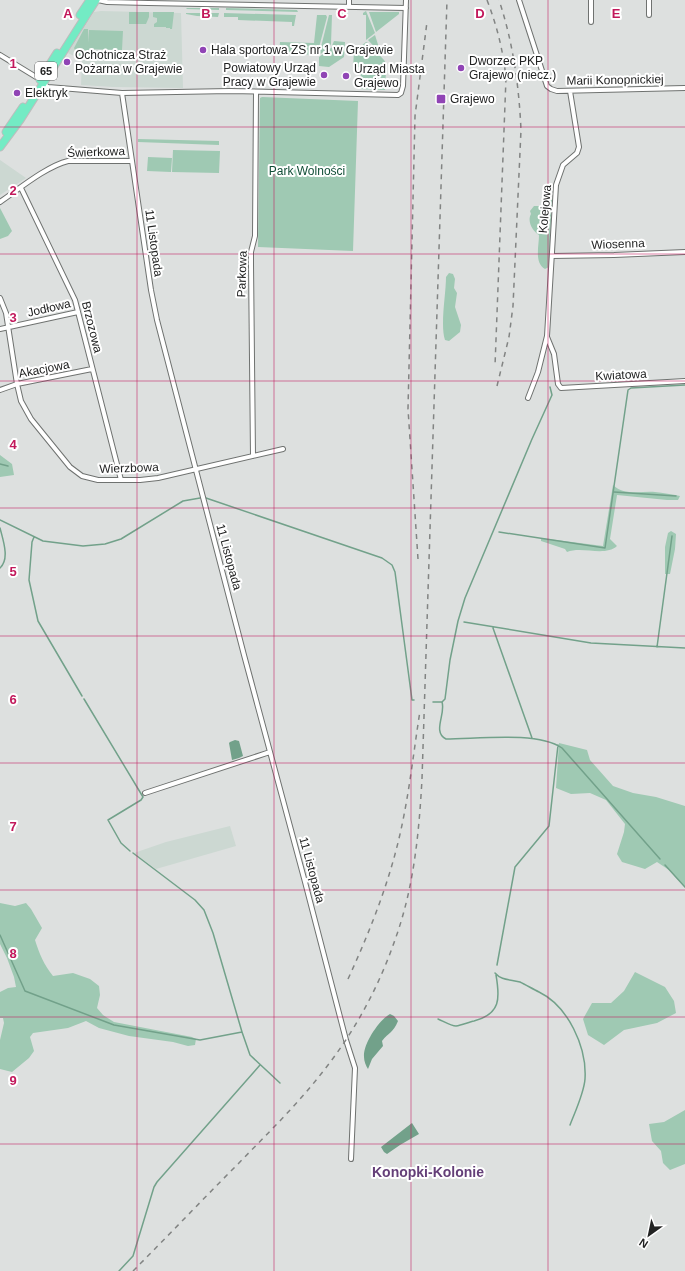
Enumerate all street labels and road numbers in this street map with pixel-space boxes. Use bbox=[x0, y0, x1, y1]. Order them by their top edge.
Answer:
road number: 65 bbox=[35, 62, 57, 80]
street label: Marii Konopnickiej bbox=[566, 72, 664, 88]
street label: Świerkowa bbox=[67, 143, 126, 160]
street label: Kolejowa bbox=[536, 184, 554, 234]
street label: 11 Listopada bbox=[142, 208, 166, 278]
street label: Wiosenna bbox=[591, 236, 645, 252]
street label: Parkowa bbox=[234, 250, 250, 298]
street label: Jodłowa bbox=[26, 296, 72, 320]
street label: Brzozowa bbox=[79, 300, 105, 355]
street label: Akacjowa bbox=[17, 357, 71, 381]
street label: Kwiatowa bbox=[595, 367, 647, 383]
street label: Wierzbowa bbox=[99, 460, 159, 476]
street label: 11 Listopada bbox=[213, 522, 245, 592]
street label: 11 Listopada bbox=[296, 835, 328, 905]

